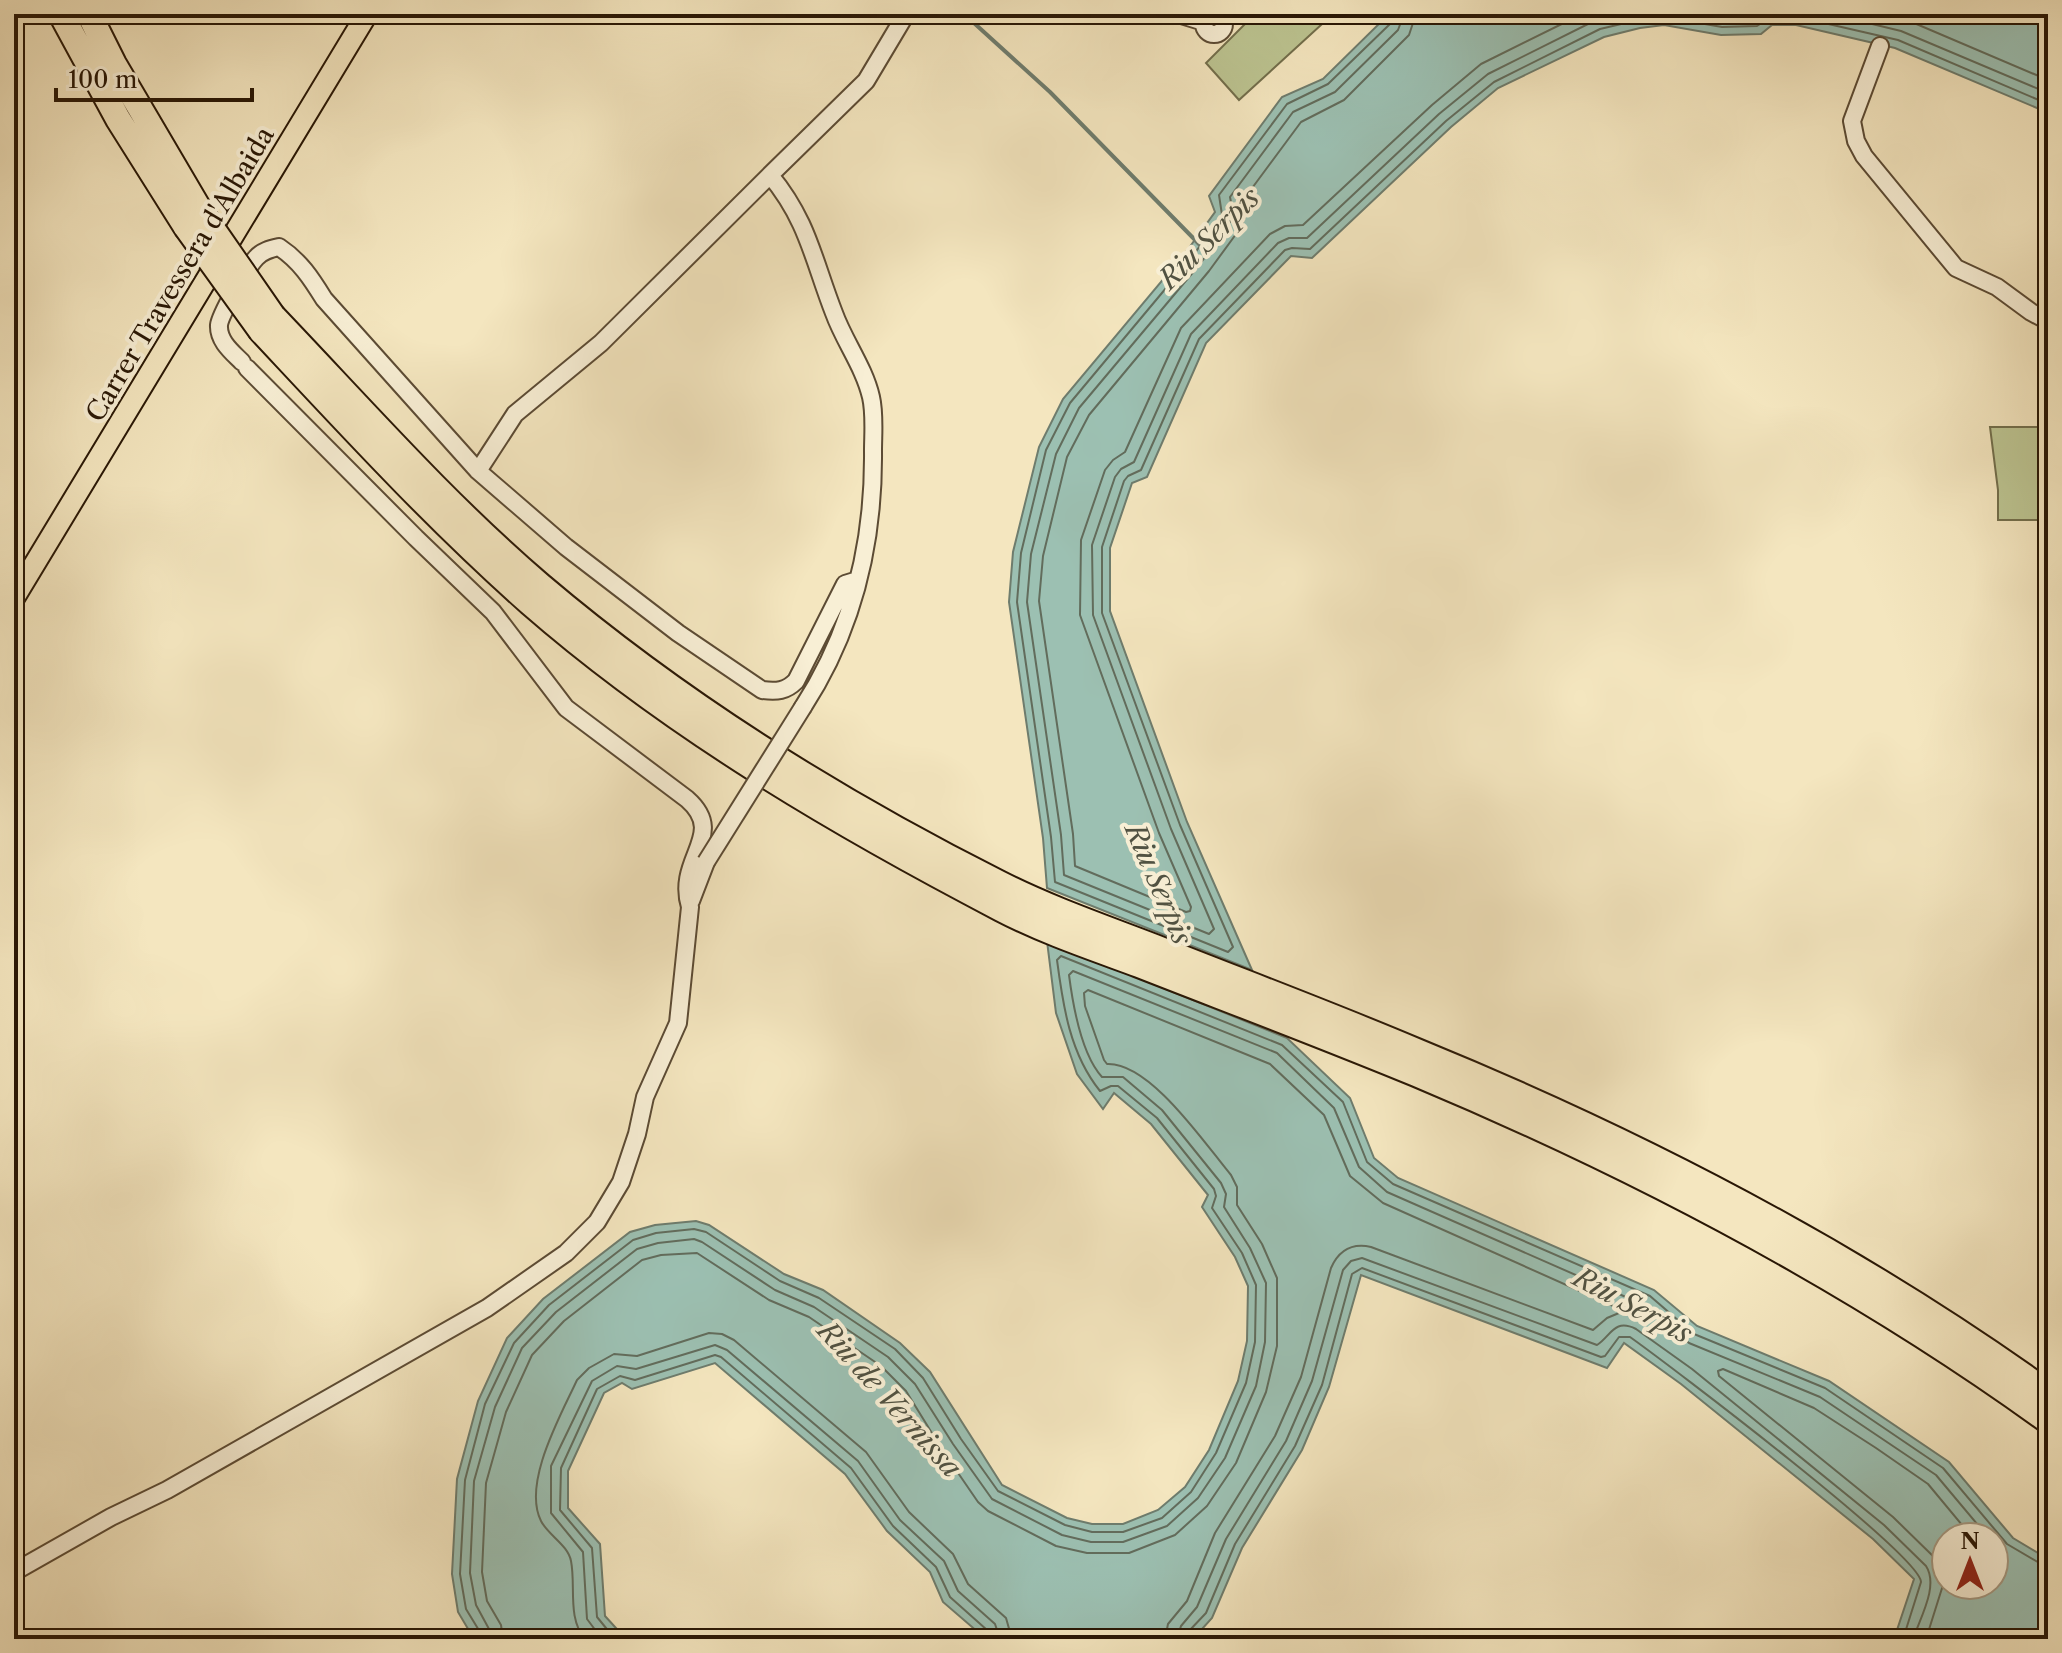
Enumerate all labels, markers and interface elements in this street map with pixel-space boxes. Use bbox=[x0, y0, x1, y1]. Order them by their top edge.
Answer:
scale bar bbox=[56, 52, 252, 102]
text: 100 m bbox=[68, 65, 137, 94]
street label: Carrer Travessera d'Albaida bbox=[79, 121, 281, 427]
water label: Riu Serpis bbox=[1150, 180, 1267, 297]
water label: Riu Serpis bbox=[1117, 816, 1200, 951]
water label: Riu Serpis bbox=[1566, 1259, 1699, 1351]
water label: Riu de Vernissa bbox=[810, 1312, 969, 1484]
north arrow bbox=[1930, 1521, 2010, 1601]
text: N bbox=[1960, 1528, 1980, 1555]

